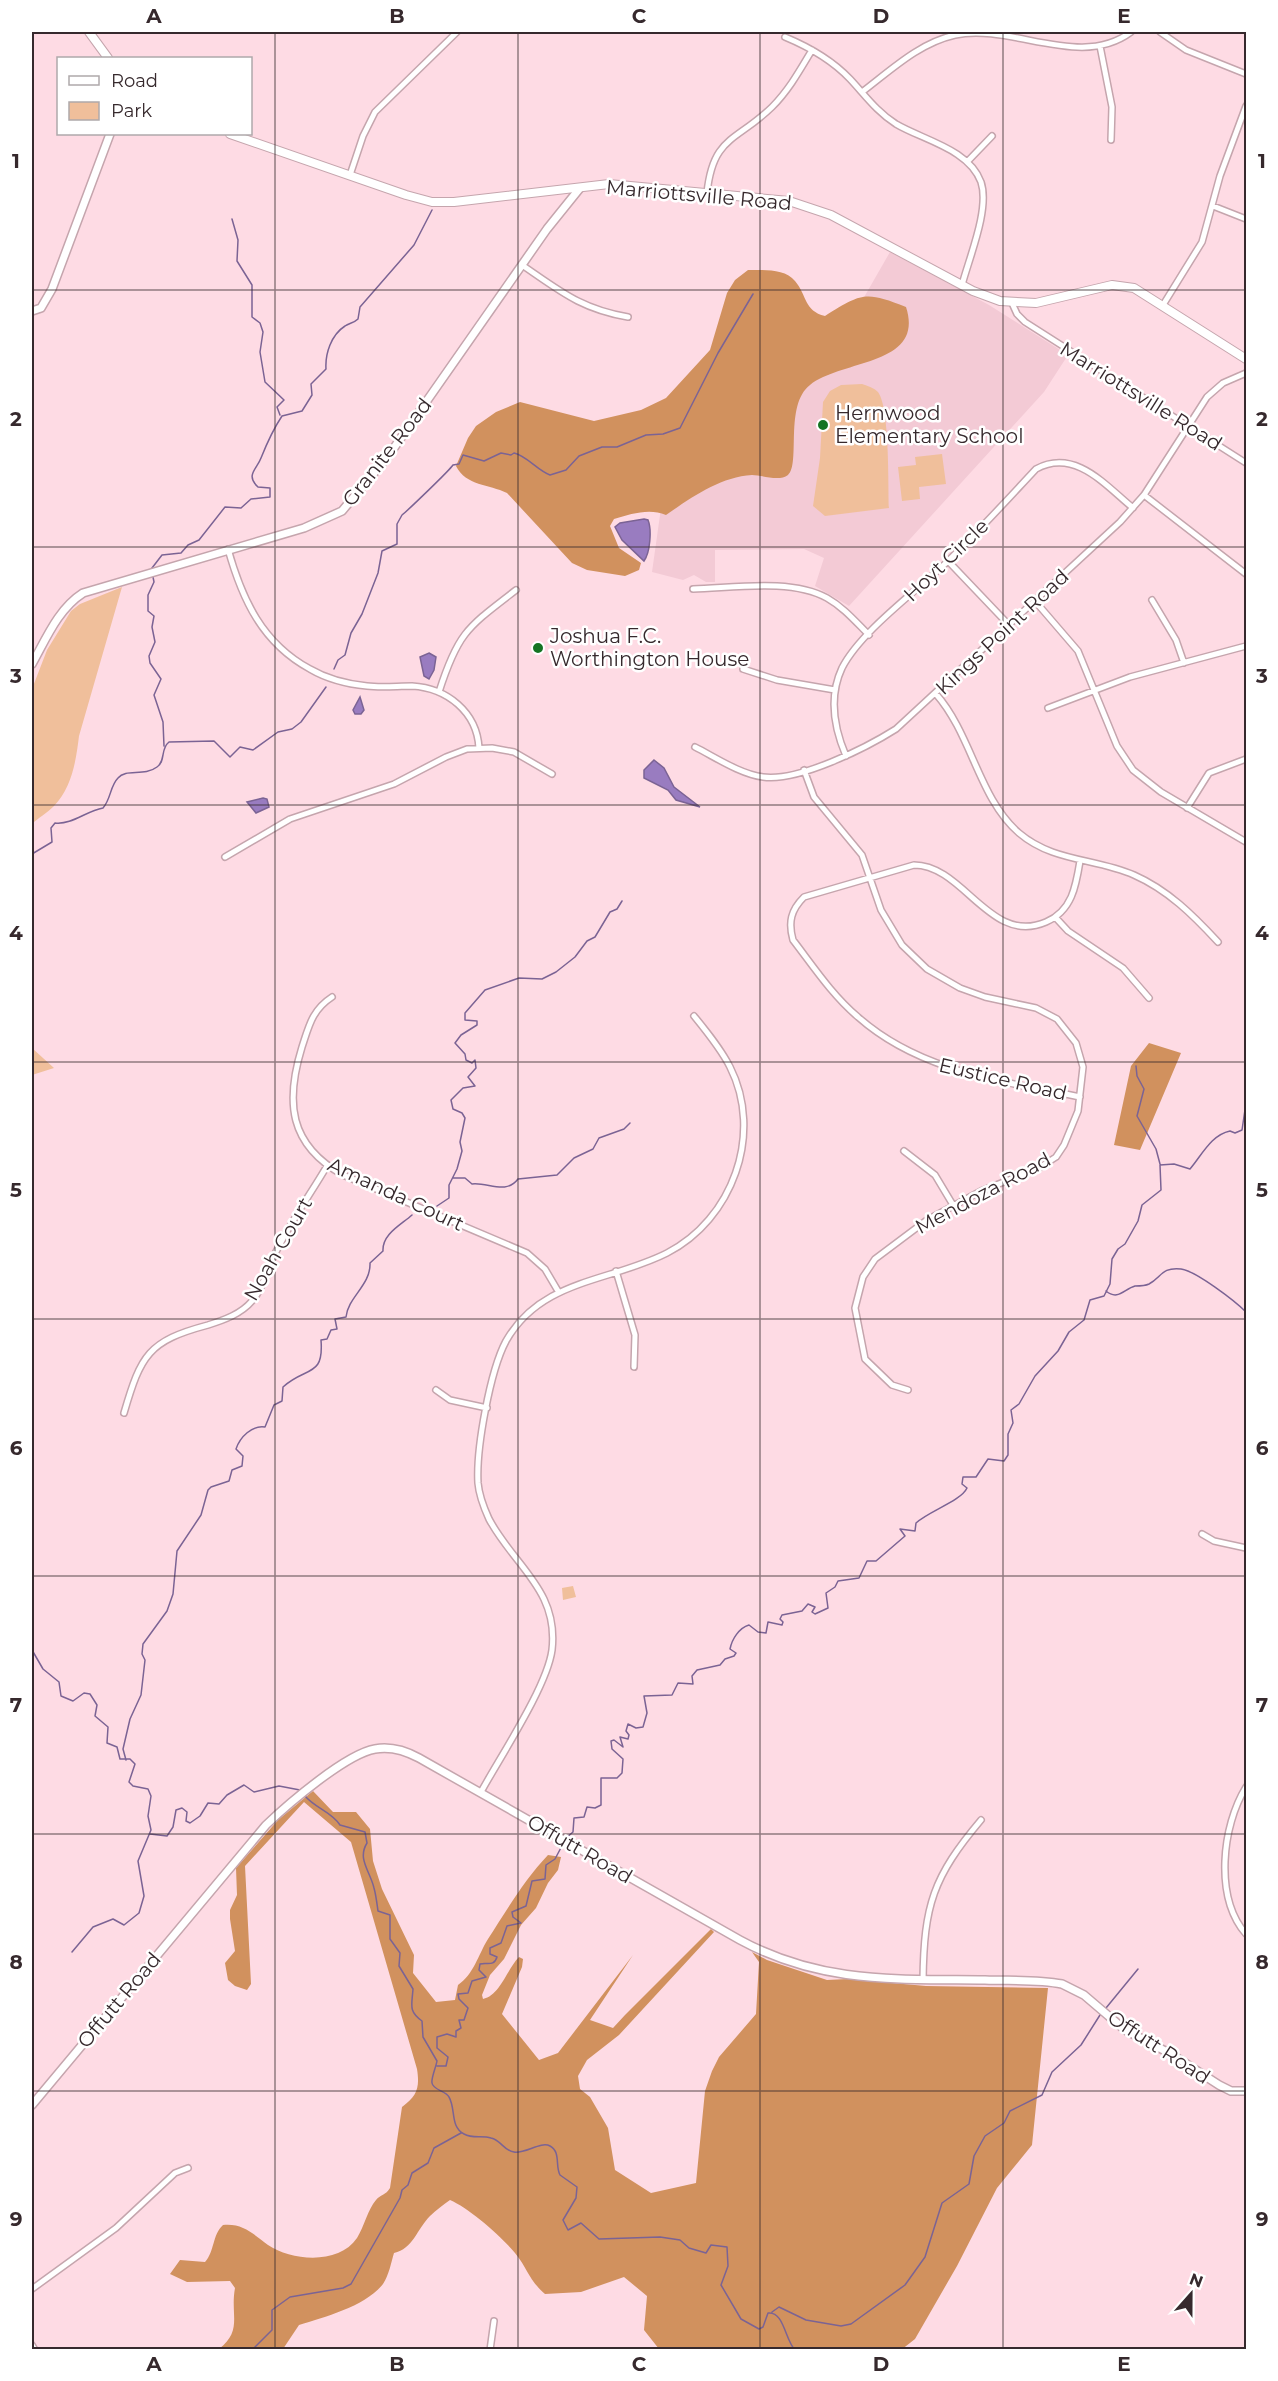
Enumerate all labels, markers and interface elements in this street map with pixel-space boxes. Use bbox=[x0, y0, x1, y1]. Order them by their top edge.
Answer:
text: A bbox=[145, 4, 162, 28]
text: B bbox=[389, 4, 405, 28]
text: C bbox=[632, 4, 647, 28]
text: D bbox=[873, 4, 889, 28]
text: E bbox=[1117, 4, 1131, 28]
legend bbox=[57, 57, 252, 135]
text: Road bbox=[111, 70, 158, 92]
text: Park bbox=[111, 100, 152, 122]
text: 1 bbox=[12, 149, 20, 173]
text: 1 bbox=[1258, 149, 1266, 173]
street label: Marriottsville Road bbox=[605, 175, 793, 215]
street label: Marriottsville Road bbox=[1055, 336, 1227, 456]
street label: Granite Road bbox=[337, 393, 437, 511]
place label: Hernwood Elementary School bbox=[835, 401, 1024, 448]
text: 2 bbox=[10, 407, 22, 431]
text: 2 bbox=[1256, 407, 1268, 431]
marker: Hernwood Elementary School bbox=[816, 418, 830, 432]
street label: Hoyt Circle bbox=[899, 514, 993, 606]
street label: Kings Point Road bbox=[931, 564, 1073, 700]
place label: Joshua F.C. Worthington House bbox=[549, 624, 749, 671]
marker: Joshua F.C. Worthington House bbox=[531, 641, 545, 655]
text: 3 bbox=[9, 664, 22, 688]
text: 3 bbox=[1255, 664, 1268, 688]
text: 4 bbox=[9, 921, 23, 945]
text: 4 bbox=[1255, 921, 1269, 945]
street label: Eustice Road bbox=[937, 1053, 1069, 1105]
street label: Mendoza Road bbox=[911, 1147, 1055, 1239]
street label: Amanda Court bbox=[324, 1152, 468, 1236]
text: 5 bbox=[10, 1178, 22, 1202]
text: 5 bbox=[1256, 1178, 1268, 1202]
street label: Noah Court bbox=[239, 1193, 317, 1305]
text: 6 bbox=[10, 1436, 23, 1460]
text: 6 bbox=[1256, 1436, 1269, 1460]
text: 7 bbox=[10, 1693, 22, 1717]
text: 7 bbox=[1256, 1693, 1268, 1717]
street label: Offutt Road bbox=[523, 1809, 637, 1889]
street label: Offutt Road bbox=[72, 1947, 166, 2053]
text: 8 bbox=[9, 1950, 23, 1974]
text: 8 bbox=[1255, 1950, 1269, 1974]
street label: Offutt Road bbox=[1103, 2005, 1215, 2089]
text: 9 bbox=[10, 2207, 22, 2231]
text: 9 bbox=[1256, 2207, 1268, 2231]
north arrow bbox=[1161, 2264, 1221, 2324]
text: N bbox=[1187, 2269, 1206, 2292]
text: A bbox=[145, 2352, 162, 2376]
text: B bbox=[389, 2352, 405, 2376]
text: C bbox=[632, 2352, 647, 2376]
text: D bbox=[873, 2352, 889, 2376]
text: E bbox=[1117, 2352, 1131, 2376]

